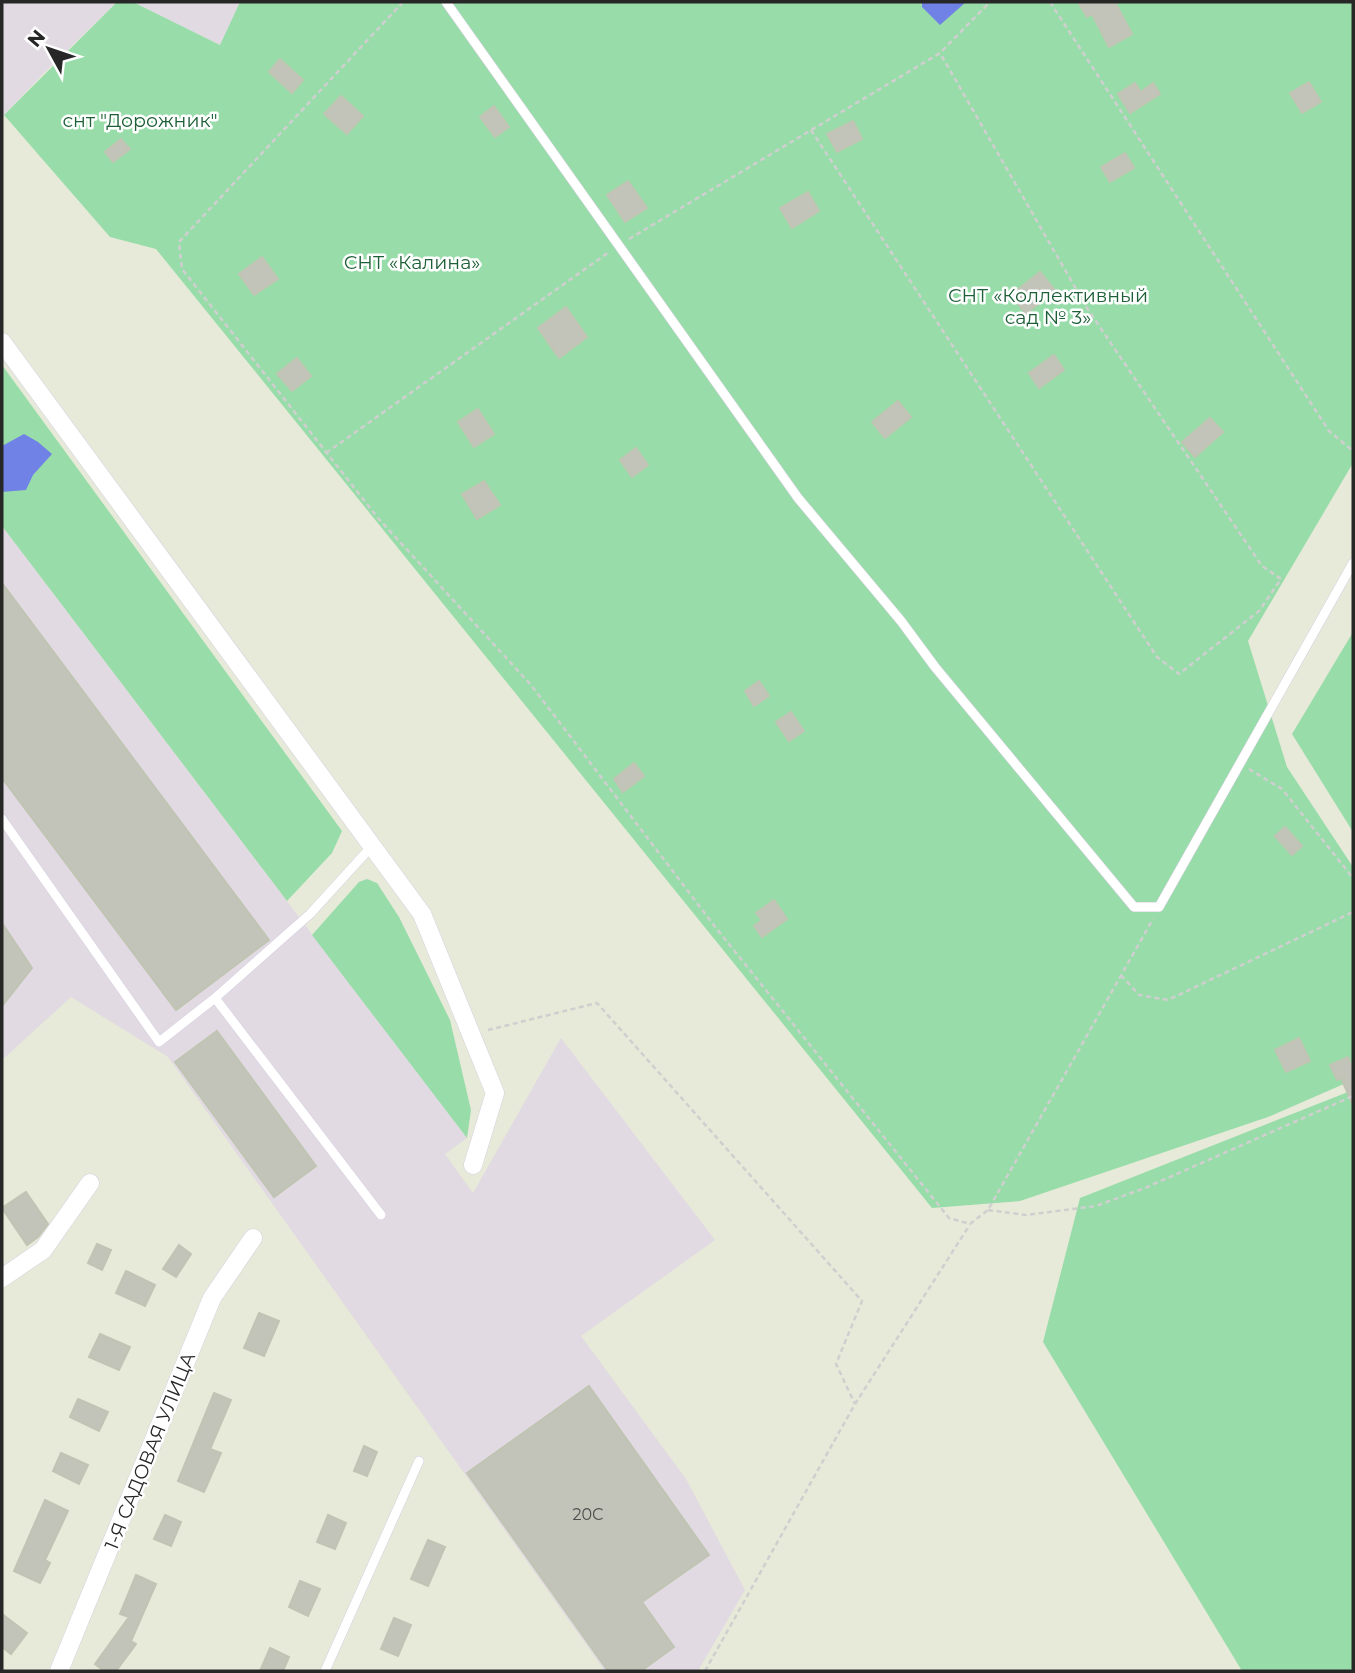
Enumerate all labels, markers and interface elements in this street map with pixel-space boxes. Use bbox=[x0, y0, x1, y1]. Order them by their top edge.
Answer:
north arrow bbox=[14, 14, 84, 84]
text: N bbox=[23, 25, 50, 52]
park label: снт "Дорожник" bbox=[62, 109, 218, 132]
park label: СНТ «Калина» bbox=[344, 251, 480, 274]
park label: СНТ «Коллективный сад № 3» bbox=[948, 284, 1148, 329]
street label: 1-Я САДОВАЯ УЛИЦА bbox=[100, 1349, 200, 1553]
house number: 20С bbox=[572, 1505, 604, 1524]

